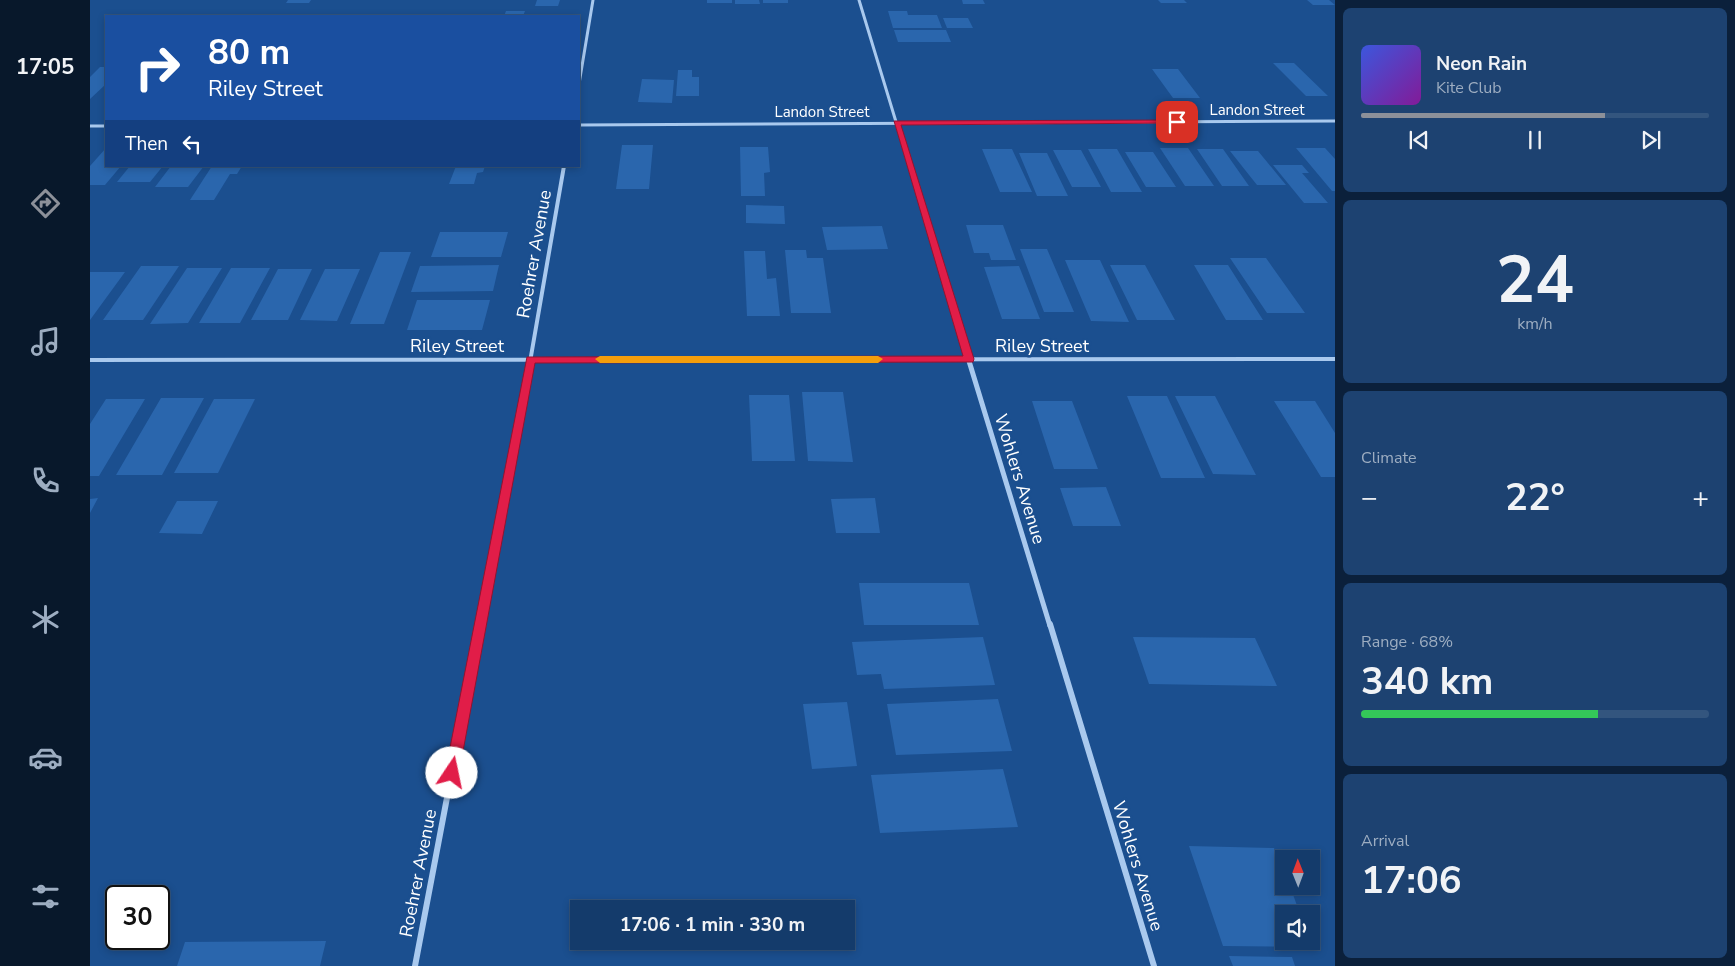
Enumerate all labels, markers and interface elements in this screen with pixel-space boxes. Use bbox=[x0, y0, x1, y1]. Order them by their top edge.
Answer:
text: 80 m bbox=[208, 29, 290, 76]
icon: right bbox=[125, 35, 190, 100]
text: Neon Rain bbox=[1436, 51, 1527, 77]
text: 17:05 bbox=[16, 52, 74, 82]
text: Riley Street bbox=[208, 74, 323, 104]
text: Kite Club bbox=[1436, 77, 1502, 99]
street label: Landon Street bbox=[1209, 100, 1305, 120]
pin bbox=[1156, 101, 1198, 143]
street label: Landon Street bbox=[774, 102, 870, 122]
icon: arrive bbox=[1163, 108, 1191, 136]
icon: previous bbox=[1405, 126, 1433, 154]
icon: pause bbox=[1521, 126, 1549, 154]
icon: next bbox=[1637, 126, 1665, 154]
icon: left bbox=[178, 130, 206, 158]
text: Then bbox=[125, 131, 168, 157]
icon: directions bbox=[28, 186, 63, 221]
street label: Roehrer Avenue bbox=[511, 188, 557, 320]
text: 24 bbox=[1496, 236, 1574, 325]
text: km/h bbox=[1517, 313, 1553, 335]
icon: music bbox=[28, 324, 63, 359]
street label: Riley Street bbox=[410, 334, 505, 358]
street label: Riley Street bbox=[995, 334, 1090, 358]
street label: Wohlers Avenue bbox=[989, 411, 1051, 547]
text: Climate bbox=[1361, 447, 1416, 469]
icon: phone bbox=[28, 463, 63, 498]
text: 22° bbox=[1505, 472, 1565, 523]
text: − bbox=[1361, 479, 1378, 517]
text: + bbox=[1692, 479, 1709, 517]
icon: climate bbox=[28, 602, 63, 637]
text: Range · 68% bbox=[1361, 631, 1453, 653]
text: 340 km bbox=[1361, 656, 1493, 707]
icon: car bbox=[28, 740, 63, 775]
position arrow bbox=[425, 746, 477, 798]
street label: Wohlers Avenue bbox=[1107, 798, 1169, 934]
street label: Roehrer Avenue bbox=[394, 807, 442, 939]
text: Arrival bbox=[1361, 830, 1409, 852]
north arrow bbox=[1275, 850, 1320, 895]
map controls bbox=[1275, 850, 1320, 950]
text: 17:06 bbox=[1361, 855, 1462, 906]
icon: filters bbox=[28, 879, 63, 914]
speed limit sign: 30 bbox=[105, 885, 170, 950]
button: sound bbox=[1275, 905, 1320, 950]
text: 17:06 · 1 min · 330 m bbox=[620, 912, 805, 938]

